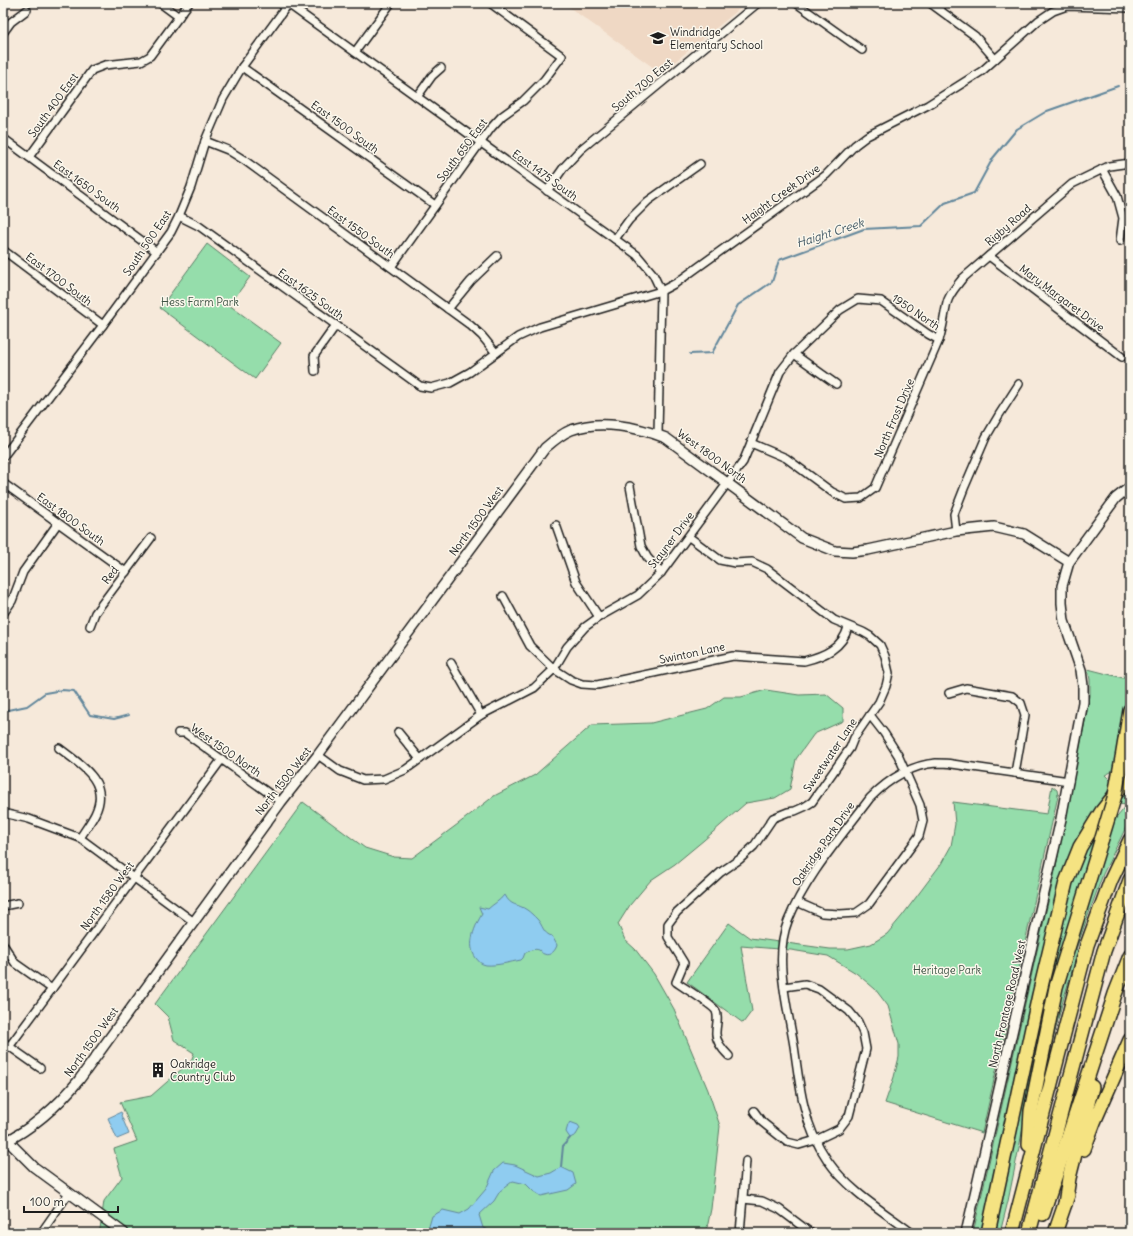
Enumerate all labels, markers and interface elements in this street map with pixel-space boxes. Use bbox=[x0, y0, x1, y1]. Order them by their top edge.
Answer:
place label: Windridge Elementary School bbox=[670, 25, 763, 52]
school or university icon: Windridge Elementary School bbox=[649, 29, 667, 47]
street label: South 700 East bbox=[609, 55, 676, 115]
street label: South 400 East bbox=[25, 70, 81, 140]
street label: East 1500 South bbox=[308, 98, 382, 156]
street label: South 650 East bbox=[434, 116, 490, 184]
street label: East 1475 South bbox=[509, 147, 581, 203]
street label: East 1650 South bbox=[51, 157, 123, 215]
street label: Haight Creek Drive bbox=[739, 161, 823, 227]
street label: Rigby Road bbox=[982, 201, 1034, 249]
street label: East 1550 South bbox=[325, 203, 397, 261]
street label: South 500 East bbox=[120, 207, 174, 278]
water label: Haight Creek bbox=[794, 214, 866, 250]
street label: East 1700 South bbox=[23, 249, 95, 309]
street label: Mary Margaret Drive bbox=[1017, 261, 1107, 335]
street label: East 1625 South bbox=[275, 265, 347, 323]
street label: 1950 North bbox=[889, 291, 943, 333]
park label: Hess Farm Park bbox=[161, 295, 239, 309]
street label: North Frost Drive bbox=[871, 376, 917, 460]
street label: West 1800 North bbox=[674, 426, 750, 486]
street label: North 1500 West bbox=[446, 483, 506, 559]
street label: East 1800 South bbox=[34, 490, 108, 548]
street label: Stayner Drive bbox=[645, 509, 697, 571]
street label: Red bbox=[99, 563, 122, 587]
street label: Swinton Lane bbox=[658, 639, 726, 667]
street label: Sweetwater Lane bbox=[800, 715, 860, 795]
street label: West 1500 North bbox=[188, 720, 264, 780]
street label: North 1500 West bbox=[252, 744, 314, 818]
street label: Oakridge Park Drive bbox=[789, 799, 857, 889]
street label: North 1580 West bbox=[77, 858, 137, 933]
street label: North Frontage Road West bbox=[985, 938, 1029, 1069]
park label: Heritage Park bbox=[913, 963, 981, 977]
street label: North 1500 West bbox=[61, 1004, 121, 1080]
place label: Oakridge Country Club bbox=[170, 1057, 235, 1084]
building icon: Oakridge Country Club bbox=[149, 1061, 167, 1079]
scale bar bbox=[24, 1188, 118, 1214]
text: 100 m bbox=[30, 1194, 64, 1209]

